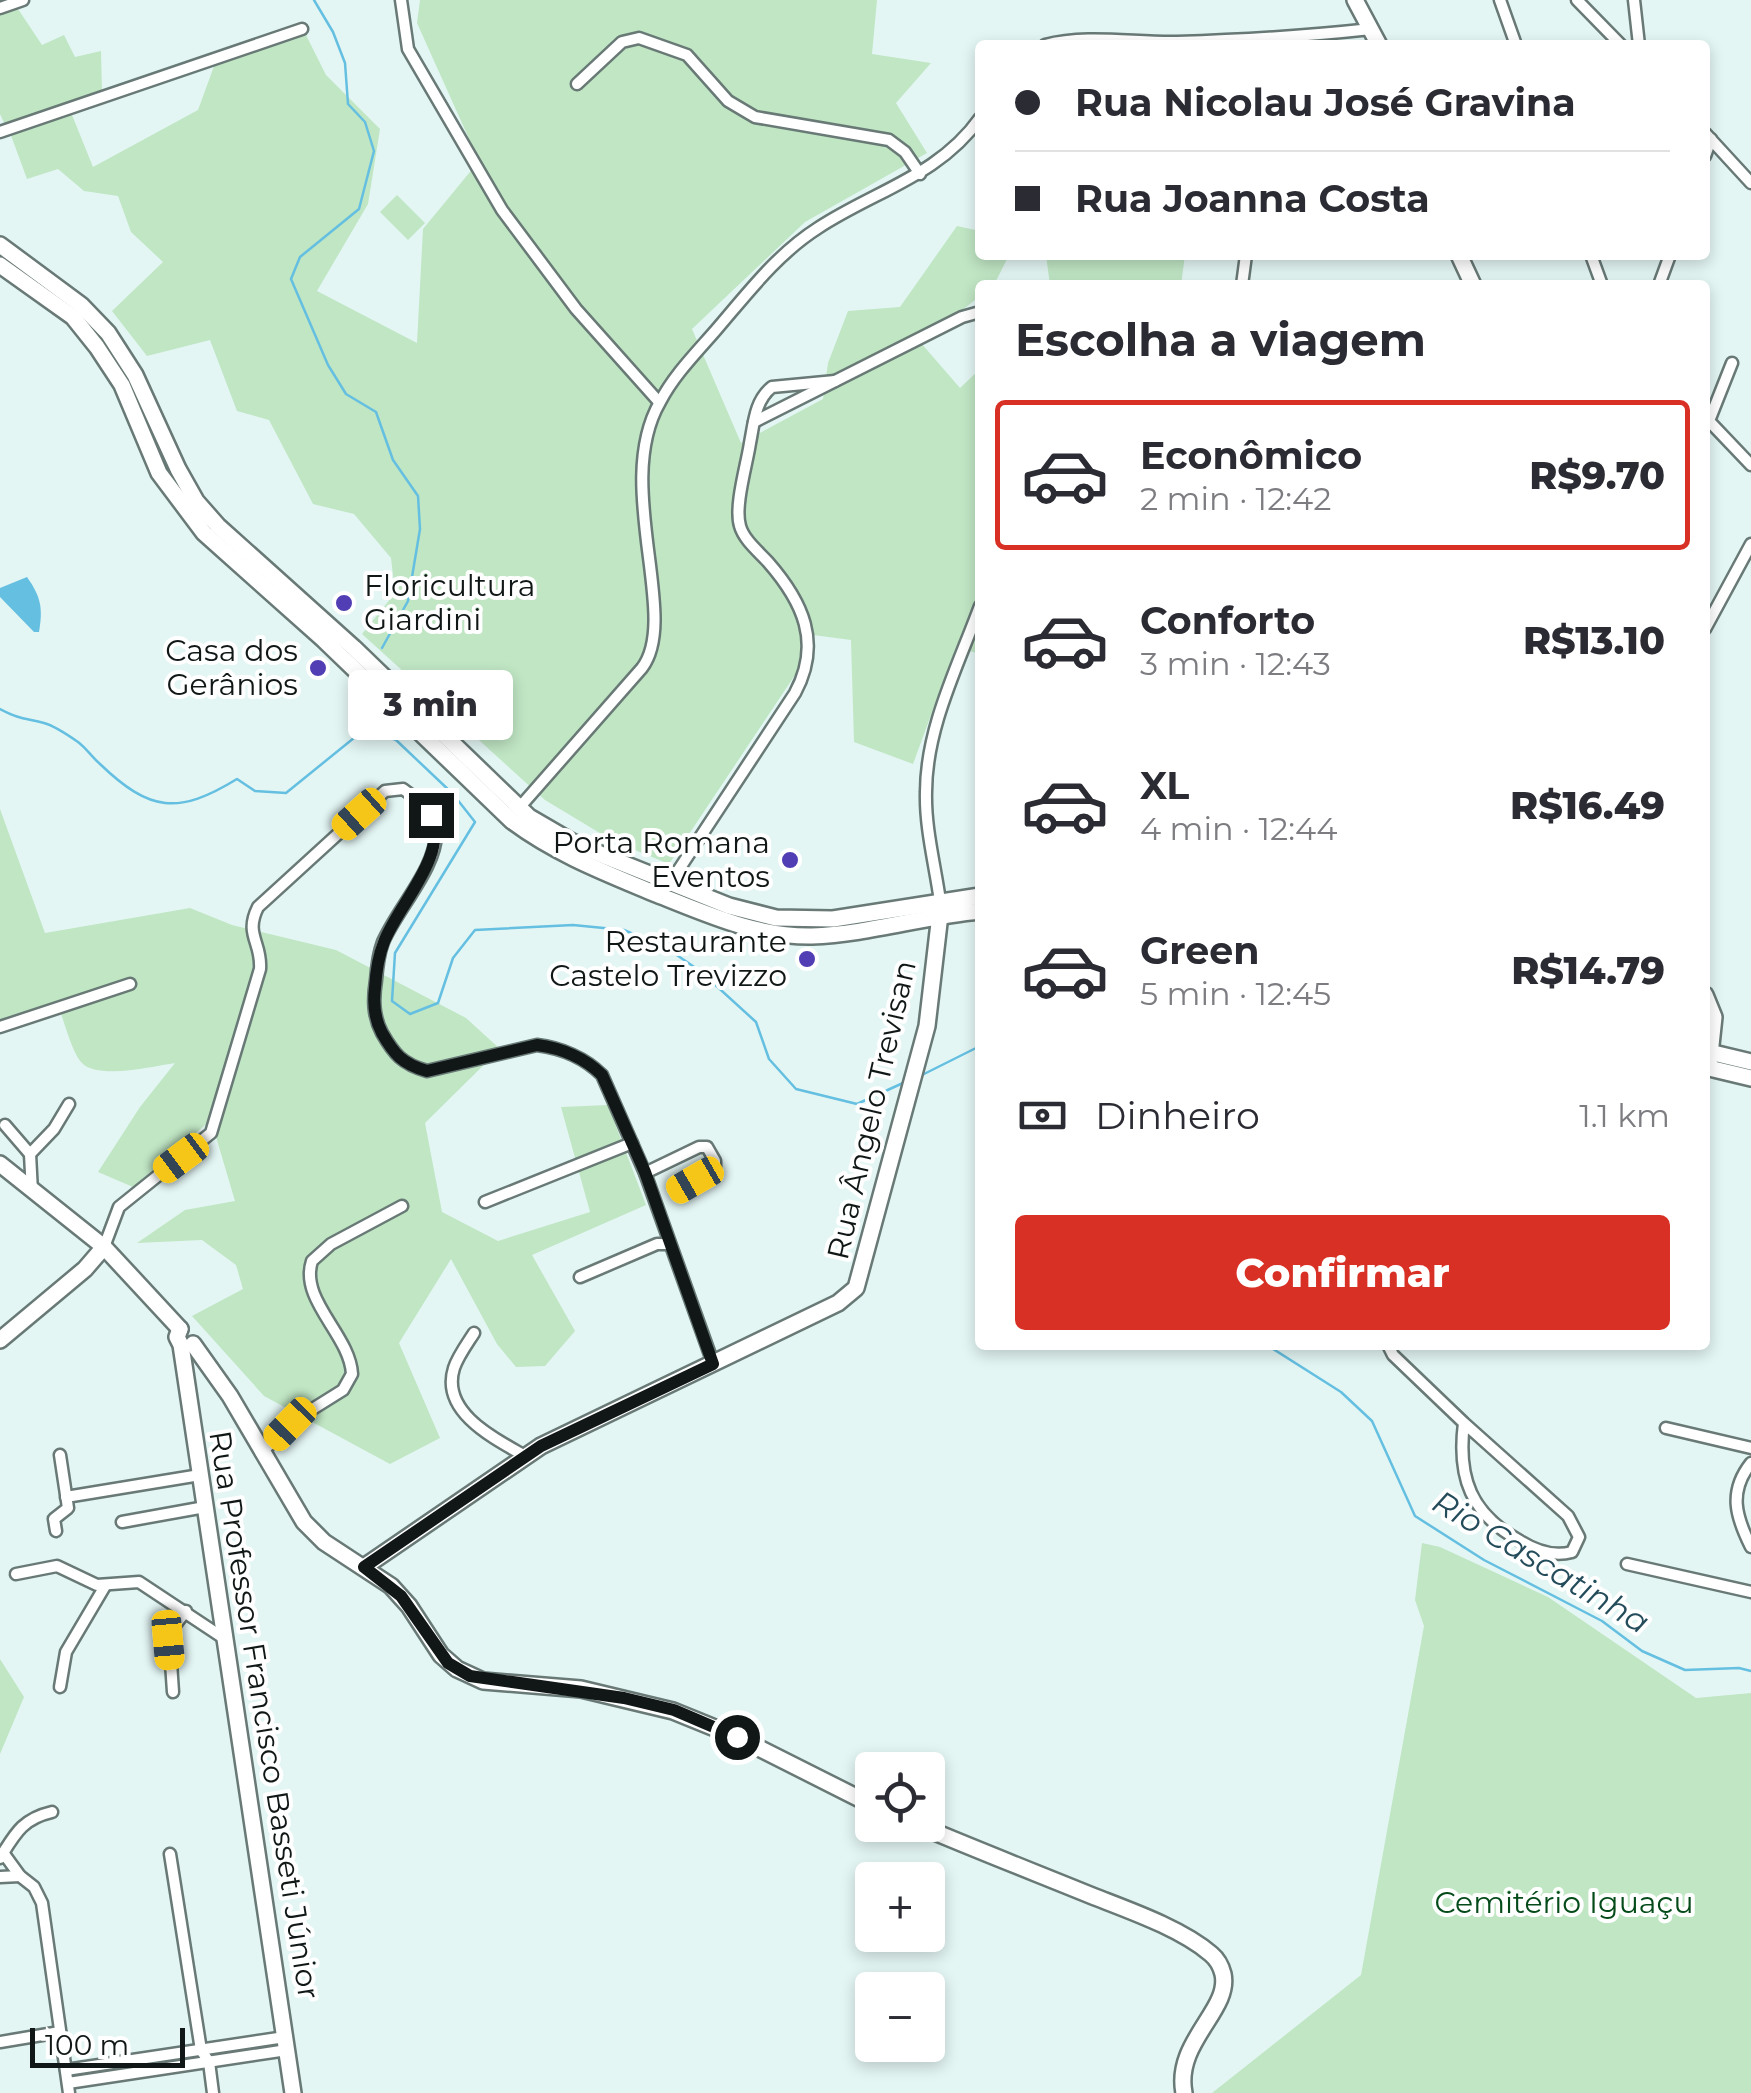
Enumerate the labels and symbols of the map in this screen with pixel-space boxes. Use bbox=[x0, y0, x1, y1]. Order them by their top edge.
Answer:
place label: Floricultura Giardini bbox=[364, 567, 535, 638]
marker: Floricultura Giardini bbox=[333, 592, 355, 614]
place label: Casa dos Gerânios bbox=[165, 632, 298, 703]
marker: Casa dos Gerânios bbox=[307, 657, 329, 679]
callout: 3 min bbox=[348, 670, 514, 740]
car bbox=[327, 783, 391, 845]
route end bbox=[409, 793, 454, 838]
place label: Porta Romana Eventos bbox=[552, 824, 770, 895]
marker: Porta Romana Eventos bbox=[779, 849, 801, 871]
place label: Restaurante Castelo Trevizzo bbox=[549, 923, 787, 994]
marker: Restaurante Castelo Trevizzo bbox=[796, 948, 818, 970]
street label: Rua Ângelo Trevisan bbox=[819, 957, 924, 1263]
car bbox=[148, 1128, 214, 1188]
car bbox=[662, 1152, 728, 1208]
car bbox=[258, 1392, 322, 1456]
street label: Rua Professor Francisco Basseti Júnior bbox=[201, 1428, 328, 2002]
water label: Rio Cascatinha bbox=[1426, 1482, 1657, 1642]
car bbox=[150, 1609, 186, 1671]
route start bbox=[715, 1715, 760, 1760]
park label: Cemitério Iguaçu bbox=[1434, 1884, 1694, 1921]
scale bar bbox=[30, 2023, 185, 2068]

